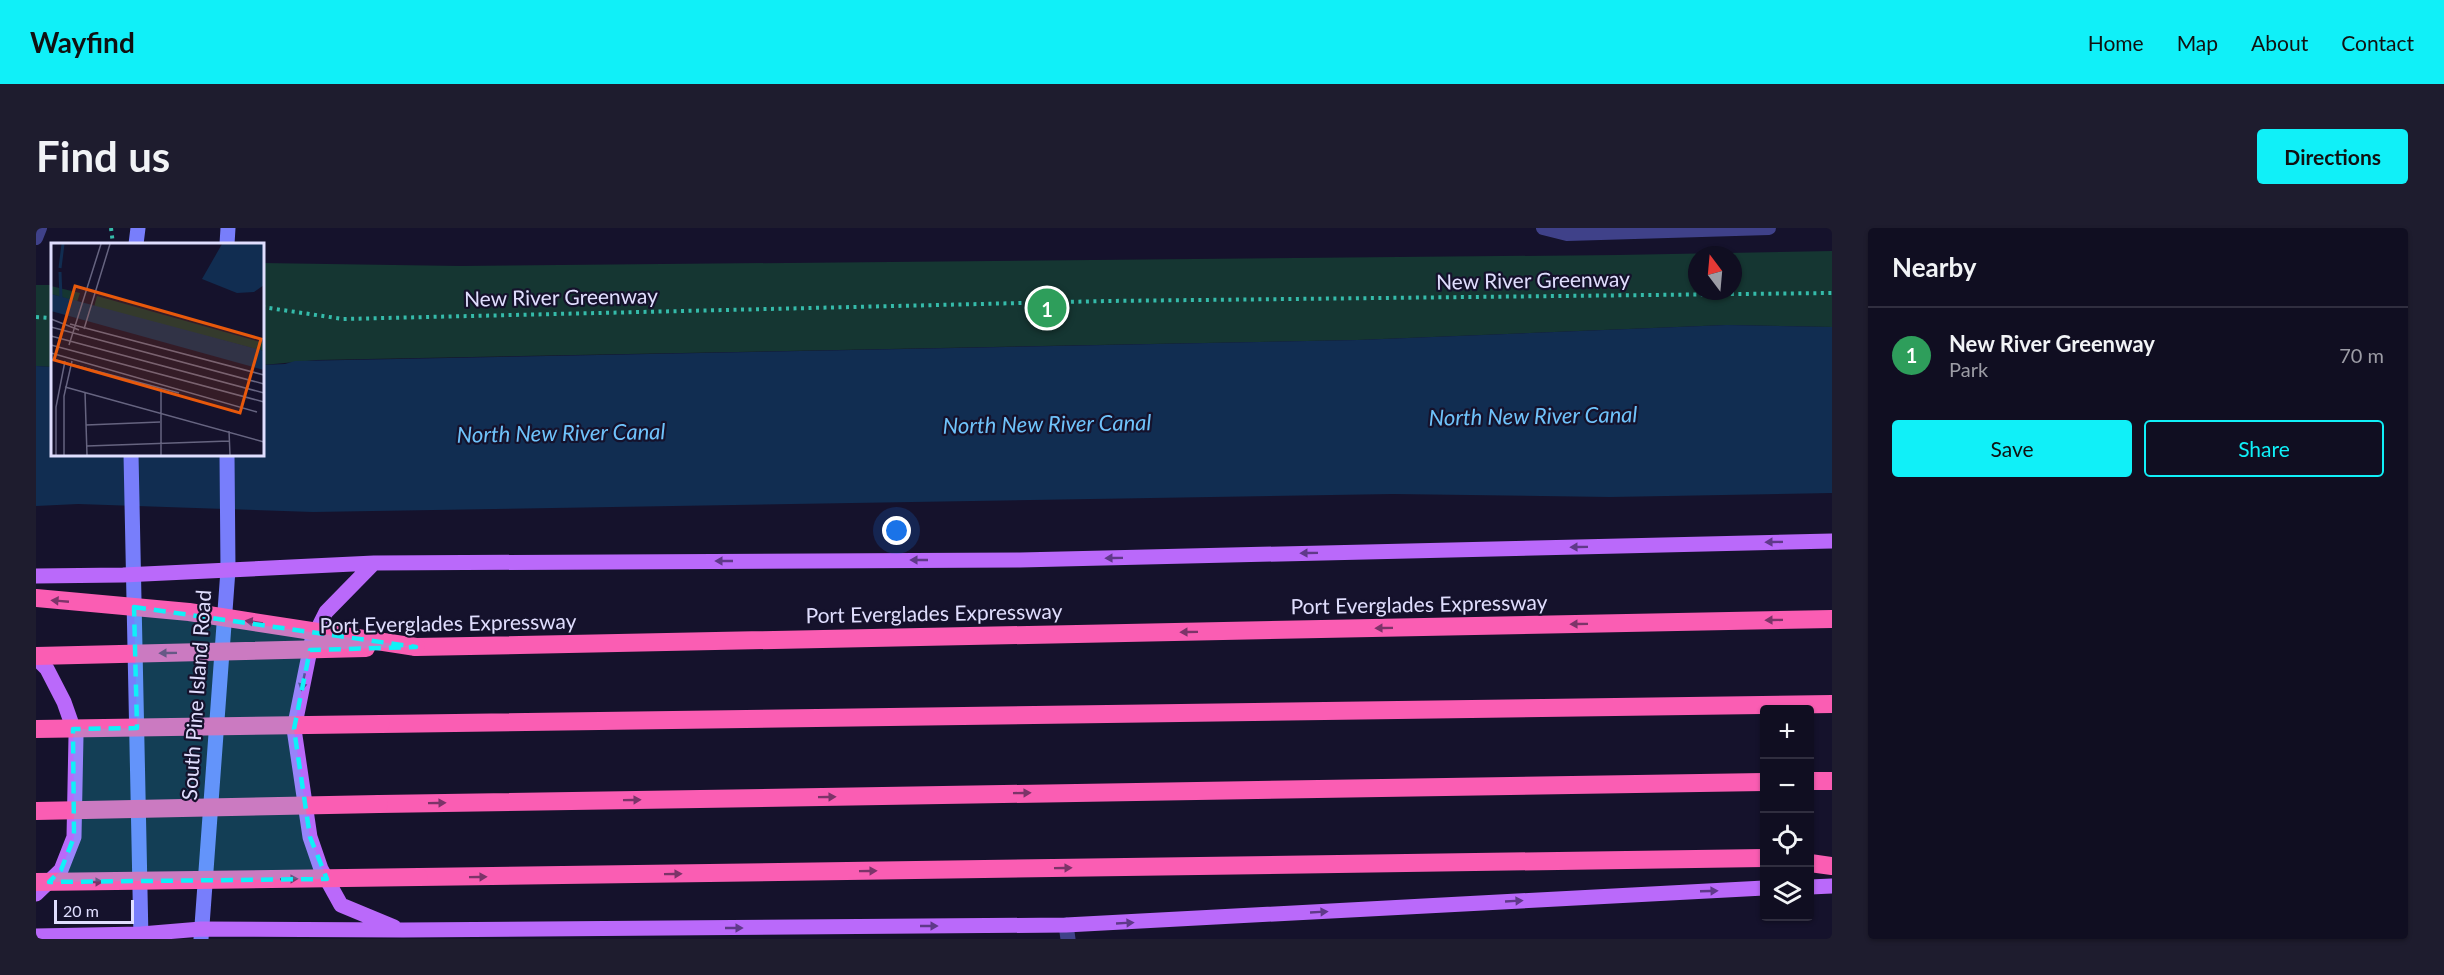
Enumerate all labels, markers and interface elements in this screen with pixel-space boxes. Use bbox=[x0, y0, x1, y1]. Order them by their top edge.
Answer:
text: Wayfind bbox=[30, 25, 135, 59]
text: Home bbox=[2088, 30, 2144, 55]
text: Map bbox=[2177, 30, 2218, 55]
text: About bbox=[2251, 30, 2308, 55]
text: Contact bbox=[2341, 30, 2414, 55]
button: Directions bbox=[2257, 129, 2408, 184]
text: Find us bbox=[36, 131, 170, 181]
inset map bbox=[51, 243, 264, 456]
north arrow bbox=[1688, 246, 1742, 300]
text: Nearby bbox=[1892, 251, 1977, 283]
street label: New River Greenway bbox=[1436, 265, 1630, 294]
street label: New River Greenway bbox=[464, 282, 658, 311]
pin: 1 bbox=[1028, 286, 1066, 331]
text: New River Greenway bbox=[1949, 330, 2155, 357]
text: 1 bbox=[1906, 343, 1917, 367]
text: 70 m bbox=[2339, 343, 2384, 367]
text: Park bbox=[1949, 357, 1988, 381]
water label: North New River Canal bbox=[1428, 400, 1638, 431]
water label: North New River Canal bbox=[942, 408, 1152, 439]
water label: North New River Canal bbox=[456, 417, 666, 448]
button: Save bbox=[1892, 420, 2132, 477]
button: Share bbox=[2144, 420, 2384, 477]
your location bbox=[882, 516, 911, 545]
one-way arrow bbox=[1764, 537, 1783, 547]
one-way arrow bbox=[1569, 542, 1588, 551]
one-way arrow bbox=[1299, 548, 1318, 558]
one-way arrow bbox=[1104, 553, 1123, 562]
one-way arrow bbox=[909, 555, 928, 565]
one-way arrow bbox=[714, 556, 733, 566]
street label: South Pine Island Road bbox=[176, 589, 215, 801]
street label: Port Everglades Expressway bbox=[1290, 589, 1548, 618]
one-way arrow bbox=[51, 596, 70, 606]
street label: Port Everglades Expressway bbox=[805, 598, 1063, 627]
street label: Port Everglades Expressway bbox=[319, 608, 577, 637]
one-way arrow bbox=[1764, 615, 1783, 625]
one-way arrow bbox=[244, 618, 263, 627]
one-way arrow bbox=[1569, 619, 1588, 629]
one-way arrow bbox=[1374, 623, 1393, 633]
one-way arrow bbox=[1179, 627, 1198, 637]
one-way arrow bbox=[159, 648, 178, 658]
one-way arrow bbox=[298, 672, 307, 691]
map controls bbox=[1760, 705, 1814, 921]
button: + bbox=[1760, 705, 1814, 759]
button: − bbox=[1760, 759, 1814, 813]
one-way arrow bbox=[1012, 789, 1031, 798]
one-way arrow bbox=[817, 792, 836, 801]
one-way arrow bbox=[622, 795, 641, 804]
one-way arrow bbox=[428, 798, 447, 808]
button: locate bbox=[1760, 813, 1814, 867]
one-way arrow bbox=[1053, 864, 1072, 873]
one-way arrow bbox=[858, 866, 877, 876]
button: layers bbox=[1760, 867, 1814, 921]
one-way arrow bbox=[663, 869, 682, 879]
one-way arrow bbox=[468, 872, 487, 881]
one-way arrow bbox=[280, 874, 299, 884]
one-way arrow bbox=[85, 877, 104, 886]
one-way arrow bbox=[1699, 886, 1718, 895]
scale bar bbox=[54, 897, 134, 924]
one-way arrow bbox=[1504, 897, 1523, 906]
text: 20 m bbox=[63, 901, 99, 920]
one-way arrow bbox=[1310, 907, 1329, 916]
one-way arrow bbox=[1115, 918, 1134, 927]
one-way arrow bbox=[920, 922, 939, 931]
one-way arrow bbox=[725, 923, 744, 933]

